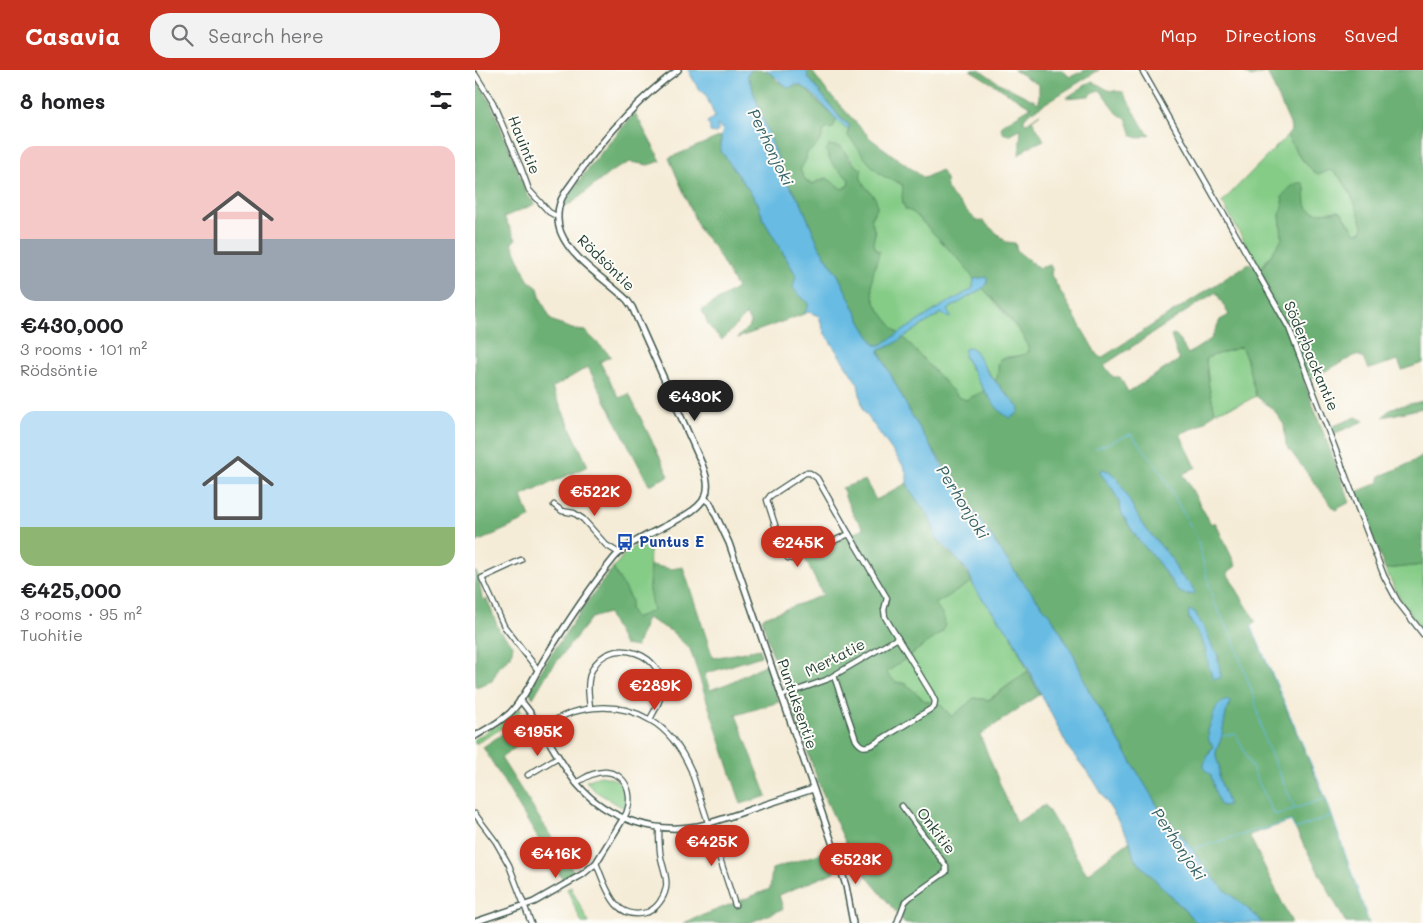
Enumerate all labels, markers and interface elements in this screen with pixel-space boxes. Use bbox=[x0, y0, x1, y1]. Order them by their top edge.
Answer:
search box bbox=[150, 13, 500, 58]
text: Casavia bbox=[25, 20, 120, 51]
icon: search bbox=[168, 21, 196, 49]
text: Search here bbox=[208, 23, 324, 48]
text: Map bbox=[1160, 23, 1197, 47]
text: Directions bbox=[1225, 23, 1317, 47]
text: Saved bbox=[1345, 23, 1398, 47]
icon: filters bbox=[427, 86, 455, 114]
text: 8 homes bbox=[20, 87, 105, 114]
water label: Perhonjoki bbox=[744, 105, 799, 189]
street label: Hauintie bbox=[504, 112, 546, 177]
icon: home bbox=[193, 178, 283, 268]
street label: Rödsöntie bbox=[573, 230, 640, 295]
street label: Söderbackantie bbox=[1280, 298, 1344, 414]
text: €430,000 bbox=[20, 311, 123, 338]
text: 3 rooms · 101 m² bbox=[20, 338, 147, 359]
text: Rödsöntie bbox=[20, 359, 98, 380]
pin: €430K bbox=[660, 380, 730, 422]
text: €430K bbox=[668, 385, 722, 406]
icon: home bbox=[193, 443, 283, 533]
water label: Perhonjoki bbox=[932, 461, 994, 543]
pin: €522K bbox=[560, 474, 630, 517]
text: €522K bbox=[570, 480, 620, 501]
pin: €245K bbox=[763, 526, 833, 568]
place label: Puntus E bbox=[639, 531, 704, 551]
text: €245K bbox=[772, 531, 824, 552]
bus stop icon: Puntus E bbox=[615, 532, 635, 552]
text: €425,000 bbox=[20, 576, 121, 603]
text: 3 rooms · 95 m² bbox=[20, 603, 142, 624]
text: Tuohitie bbox=[20, 624, 83, 645]
street label: Mertatie bbox=[801, 633, 868, 681]
street label: Puntuksentie bbox=[773, 656, 823, 751]
pin: €289K bbox=[620, 668, 690, 711]
text: €289K bbox=[629, 674, 681, 695]
pin: €195K bbox=[503, 714, 573, 757]
text: €195K bbox=[513, 720, 563, 741]
street label: Onkitie bbox=[913, 803, 961, 858]
water label: Perhonjoki bbox=[1147, 803, 1211, 884]
pin: €425K bbox=[677, 824, 747, 867]
text: €425K bbox=[686, 830, 738, 851]
pin: €416K bbox=[521, 836, 591, 879]
text: €416K bbox=[531, 842, 581, 863]
pin: €523K bbox=[821, 842, 891, 885]
text: €523K bbox=[830, 848, 882, 869]

